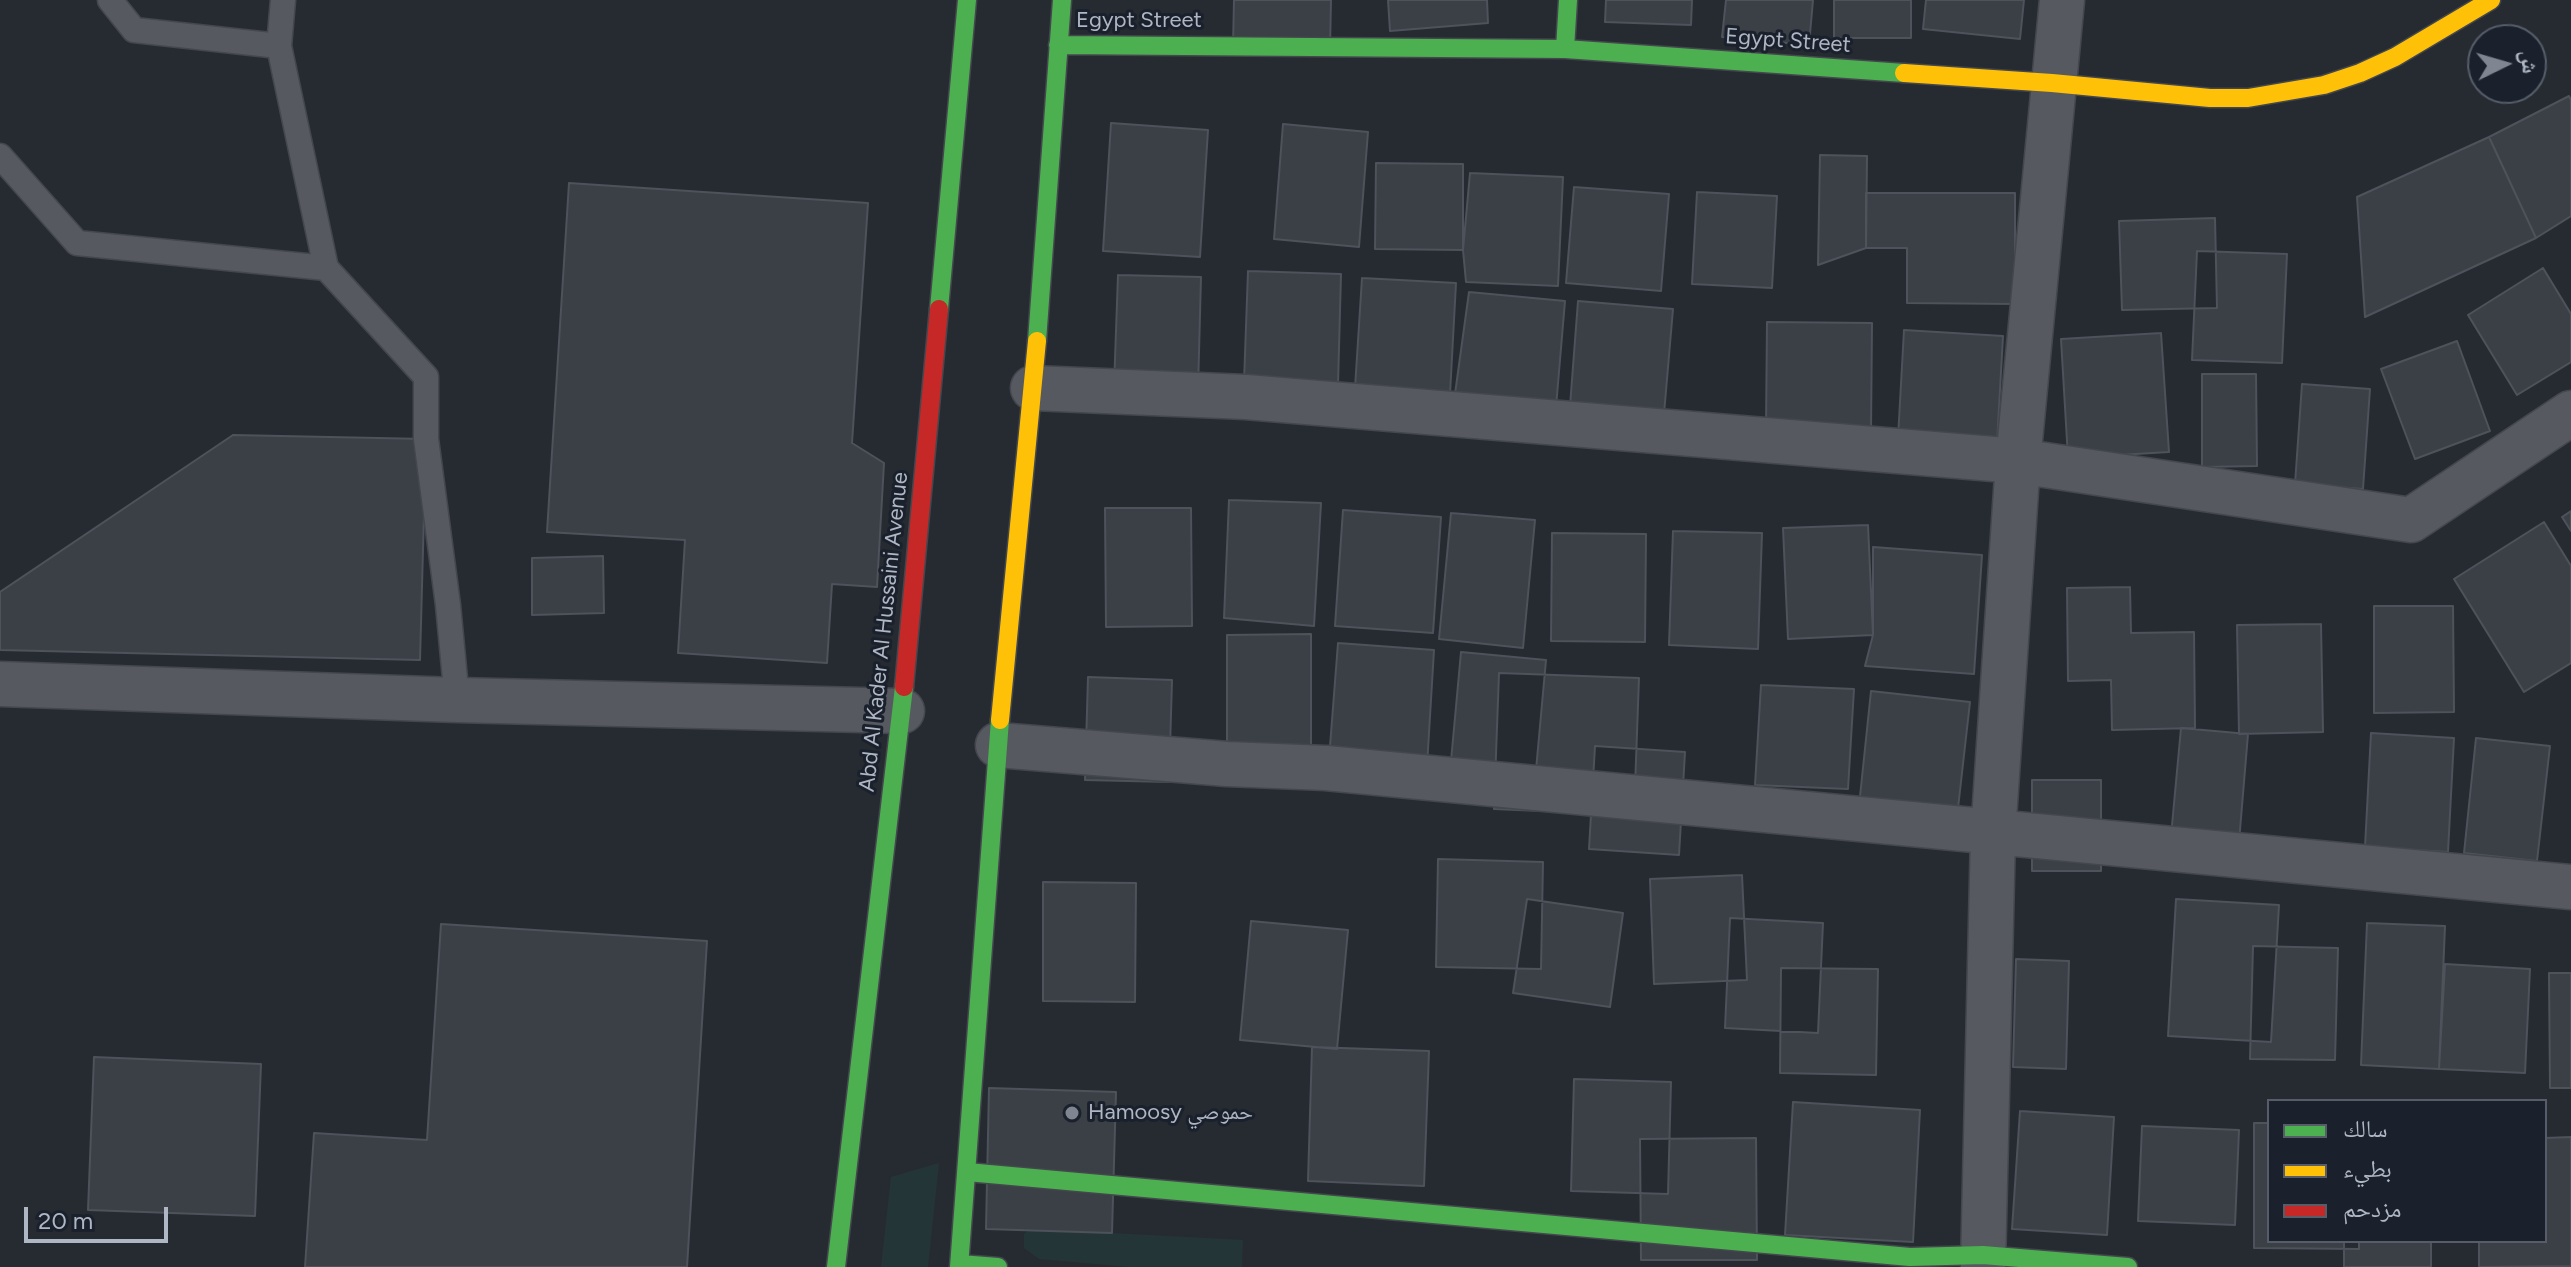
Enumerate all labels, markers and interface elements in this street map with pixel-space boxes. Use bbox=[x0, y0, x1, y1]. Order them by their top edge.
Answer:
street label: Egypt Street bbox=[1076, 8, 1202, 34]
street label: Egypt Street bbox=[1724, 23, 1852, 59]
north arrow bbox=[2467, 24, 2547, 104]
text: ش bbox=[2515, 49, 2544, 75]
street label: Abd Al Kader Al Hussaini Avenue bbox=[854, 471, 914, 793]
legend bbox=[2267, 1099, 2547, 1243]
place label: Hamoosy حموصي bbox=[1088, 1100, 1253, 1126]
marker: Hamoosy حموصي bbox=[1063, 1104, 1081, 1122]
text: سالك bbox=[2343, 1114, 2388, 1143]
text: بطيء bbox=[2343, 1154, 2392, 1183]
scale bar bbox=[28, 1191, 172, 1241]
text: مزدحم bbox=[2343, 1194, 2402, 1223]
text: 20 m bbox=[38, 1206, 93, 1235]

